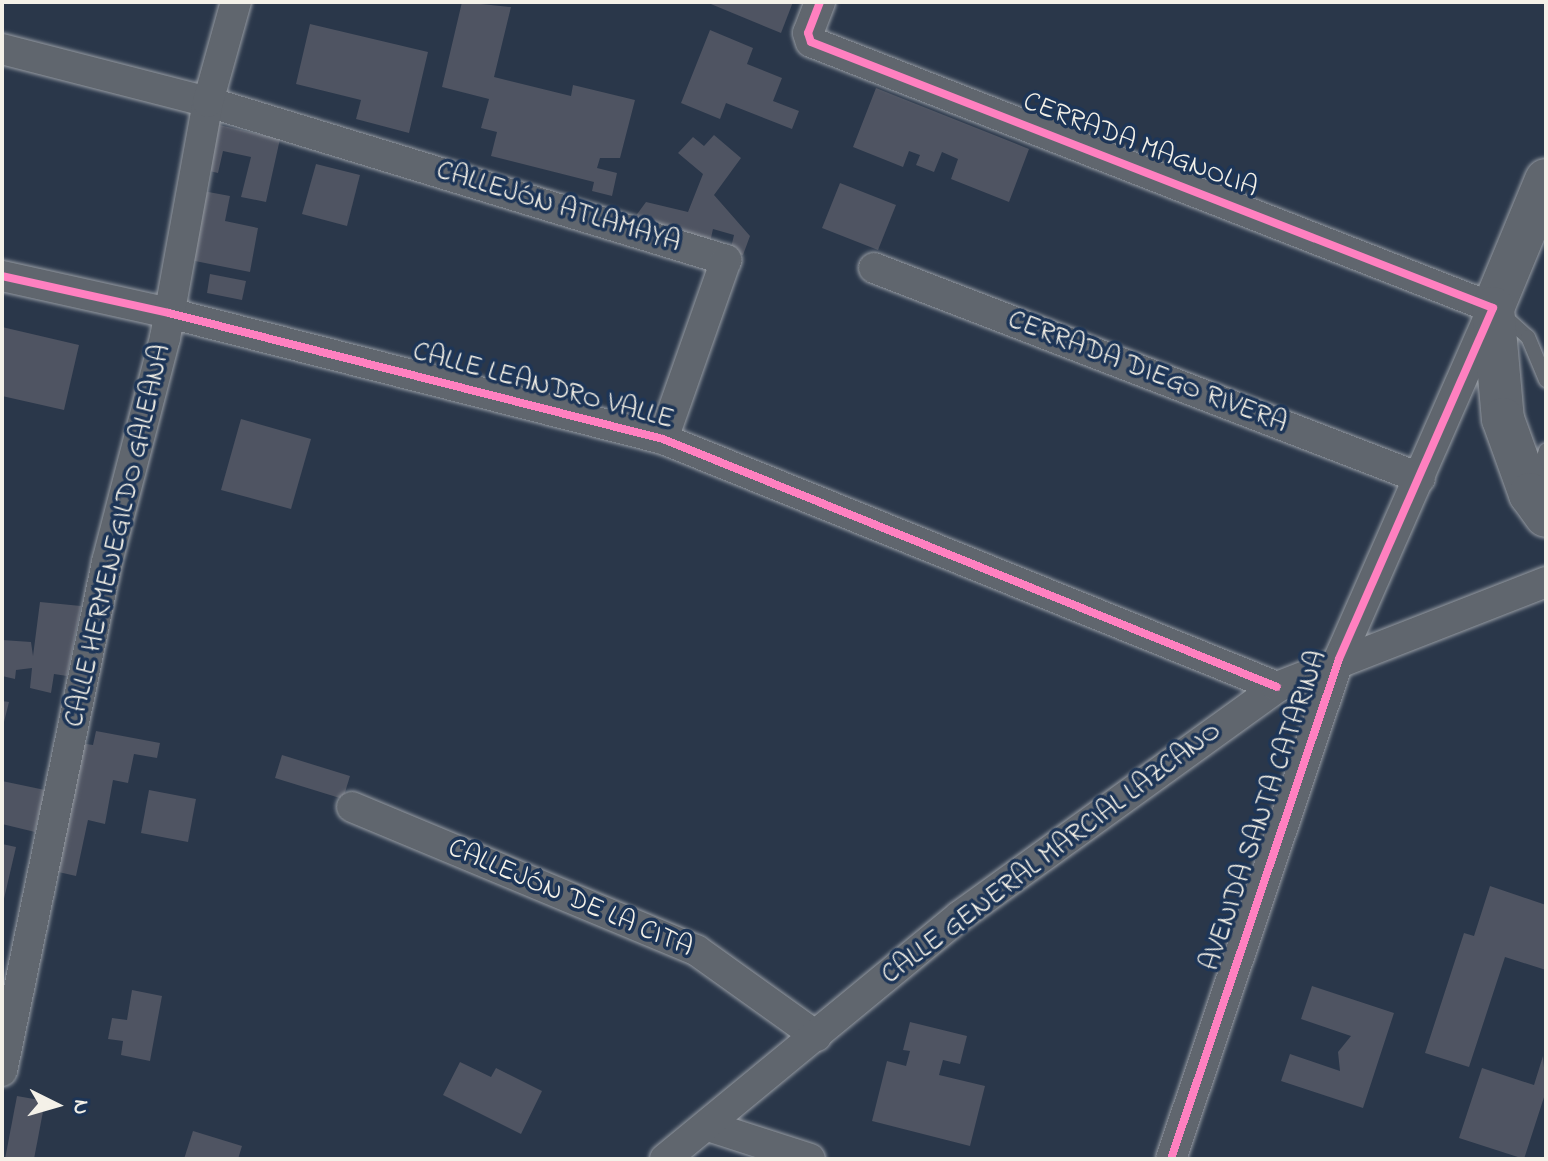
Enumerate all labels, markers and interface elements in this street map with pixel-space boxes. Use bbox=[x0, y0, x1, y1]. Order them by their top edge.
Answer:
street label: CERRADA MAGNOLIA bbox=[1018, 86, 1262, 206]
street label: CALLEJÓN ATLAMAYA bbox=[432, 155, 684, 261]
street label: CERRADA DIEGO RIVERA bbox=[1003, 304, 1291, 442]
street label: CALLE LEANDRO VALLE bbox=[409, 336, 677, 438]
street label: CALLE HERMENEGILDO GALEANA bbox=[59, 341, 179, 731]
street label: AVENIDA SANTA CATARINA bbox=[1194, 647, 1336, 975]
street label: CALLE GENERAL MARCIAL LAZCANO bbox=[876, 715, 1228, 993]
street label: CALLEJÓN DE LA CITA bbox=[443, 832, 697, 966]
north arrow bbox=[16, 1065, 96, 1145]
text: N bbox=[63, 1098, 96, 1116]

